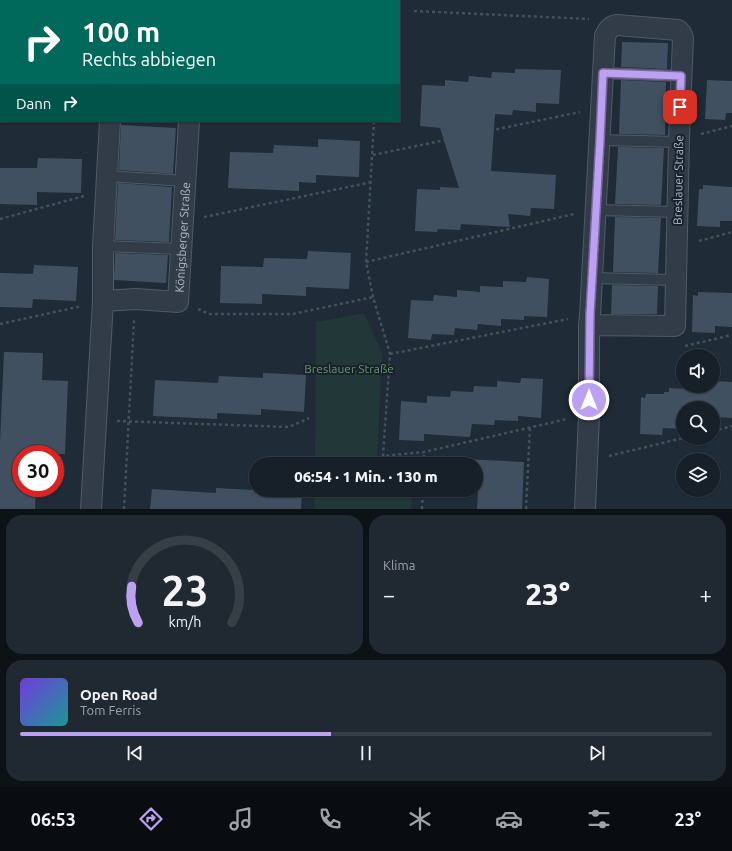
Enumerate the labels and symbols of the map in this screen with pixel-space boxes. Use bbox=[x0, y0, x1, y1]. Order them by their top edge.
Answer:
pin bbox=[663, 90, 697, 124]
street label: Breslauer Straße bbox=[671, 135, 685, 225]
street label: Königsberger Straße bbox=[172, 182, 192, 293]
park label: Breslauer Straße bbox=[304, 362, 394, 375]
position arrow bbox=[568, 379, 610, 421]
speed limit sign: 30 bbox=[12, 445, 64, 497]

